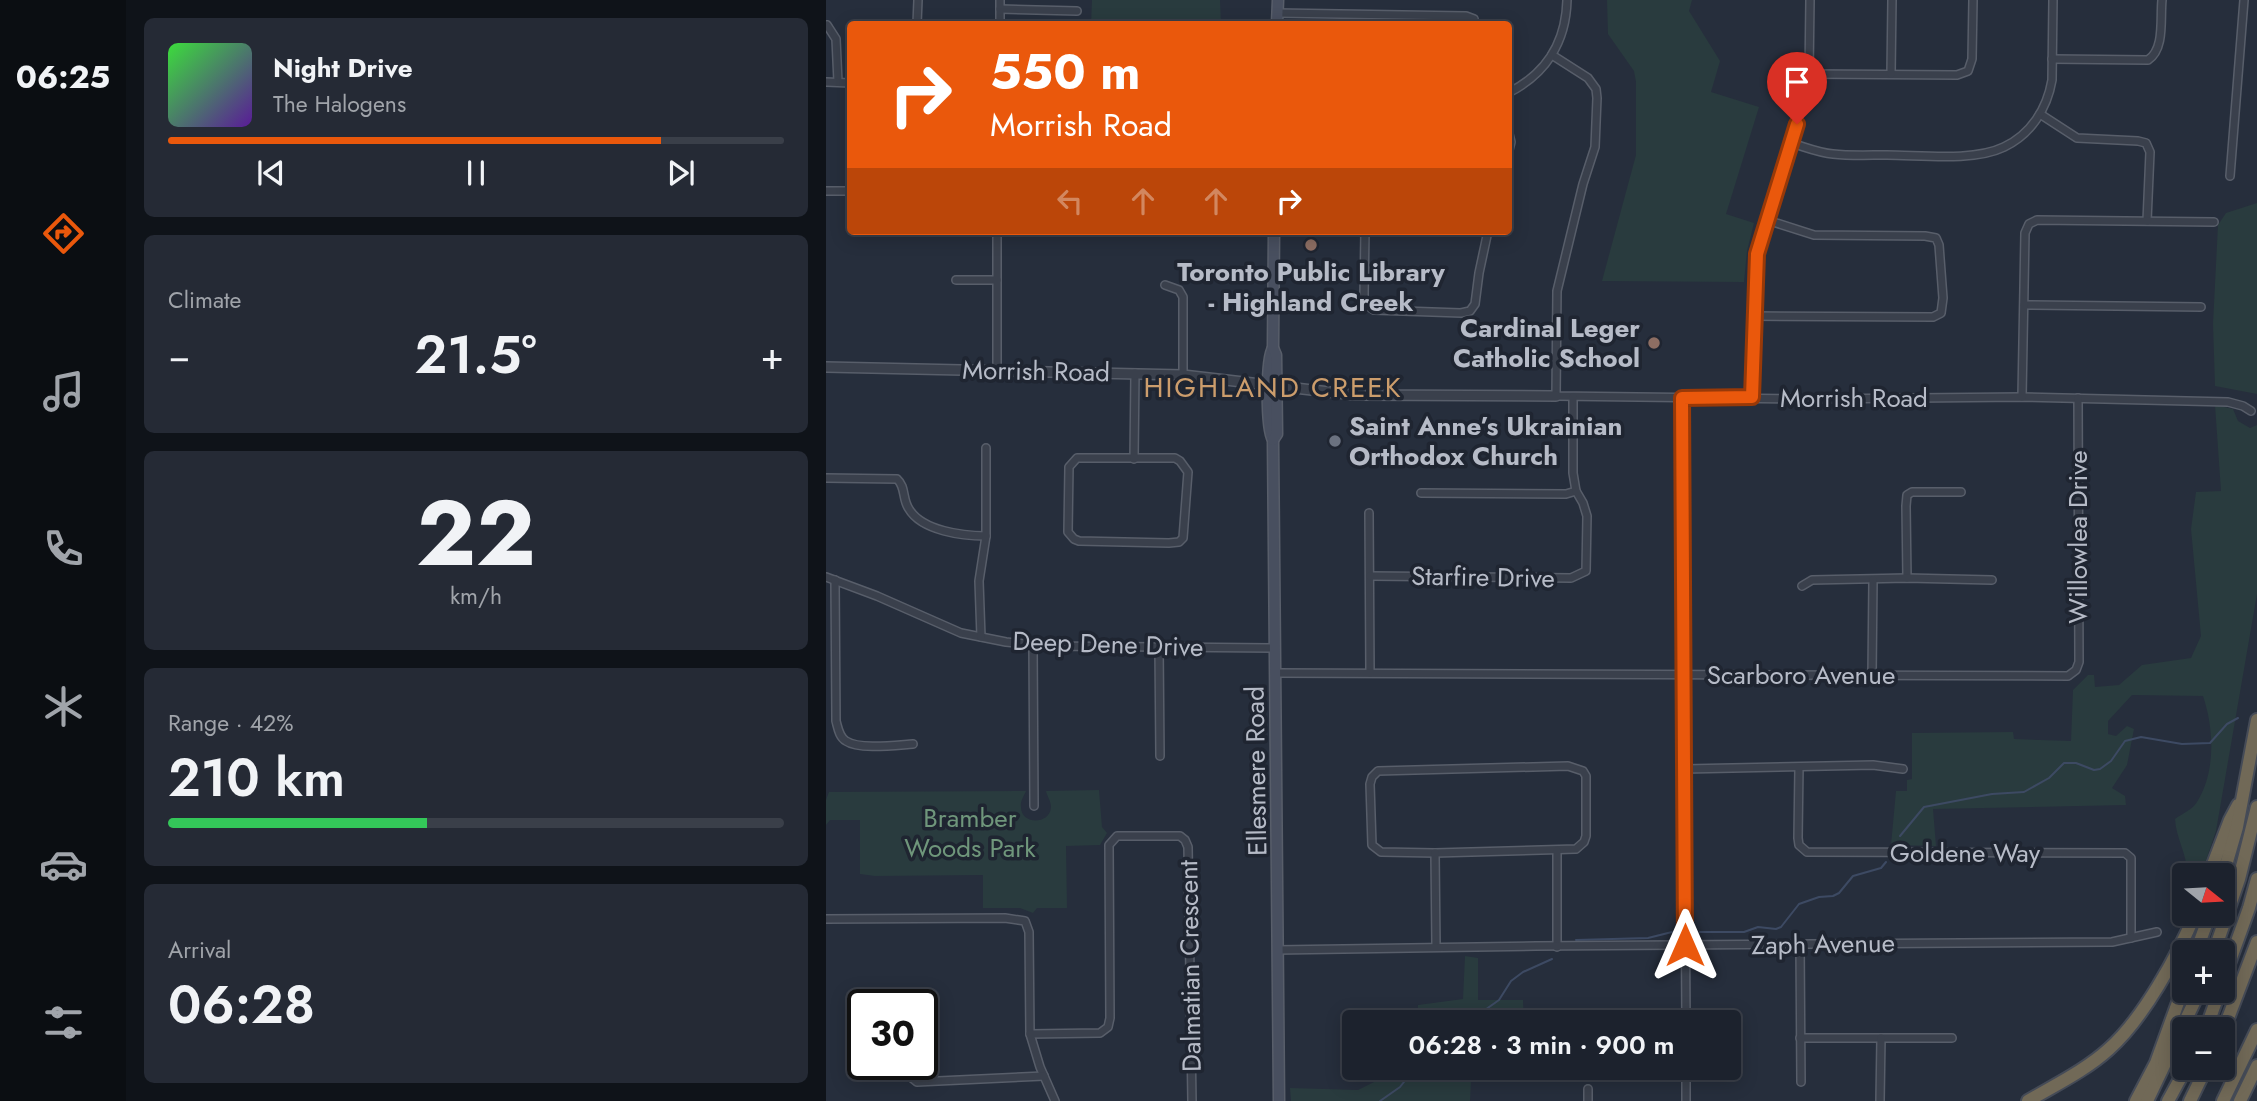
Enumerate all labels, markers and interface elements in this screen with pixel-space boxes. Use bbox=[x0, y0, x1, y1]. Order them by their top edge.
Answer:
text: 550 m bbox=[990, 37, 1141, 107]
text: Night Drive bbox=[273, 49, 413, 87]
icon: right bbox=[875, 49, 966, 140]
pin bbox=[1767, 52, 1827, 124]
text: 06:25 bbox=[16, 54, 110, 100]
icon: arrive bbox=[1778, 63, 1816, 101]
text: The Halogens bbox=[273, 87, 406, 121]
text: Morrish Road bbox=[990, 102, 1172, 148]
icon: previous bbox=[252, 154, 290, 192]
icon: pause bbox=[457, 154, 495, 192]
icon: next bbox=[662, 154, 700, 192]
icon: left bbox=[1051, 182, 1089, 220]
icon: ahead bbox=[1124, 182, 1162, 220]
icon: ahead bbox=[1197, 182, 1235, 220]
icon: right bbox=[1270, 182, 1308, 220]
icon: directions bbox=[39, 209, 88, 258]
marker: Toronto Public Library - Highland Creek bbox=[1303, 237, 1319, 253]
place label: Toronto Public Library - Highland Creek bbox=[1177, 253, 1445, 321]
text: Climate bbox=[168, 283, 241, 317]
place label: Cardinal Leger Catholic School bbox=[1453, 309, 1640, 377]
text: 21.5° bbox=[415, 317, 537, 393]
text: − bbox=[168, 328, 190, 383]
text: + bbox=[761, 328, 784, 383]
marker: Cardinal Leger Catholic School bbox=[1646, 335, 1662, 351]
street label: Morrish Road bbox=[962, 351, 1110, 391]
icon: music bbox=[39, 367, 88, 416]
district label: HIGHLAND CREEK bbox=[1143, 367, 1403, 408]
street label: Morrish Road bbox=[1780, 379, 1928, 417]
place label: Saint Anne’s Ukrainian Orthodox Church bbox=[1349, 407, 1622, 475]
marker: Saint Anne’s Ukrainian Orthodox Church bbox=[1327, 433, 1343, 449]
street label: Willowlea Drive bbox=[2059, 450, 2097, 624]
text: 22 bbox=[416, 468, 536, 599]
icon: phone bbox=[39, 524, 88, 573]
street label: Starfire Drive bbox=[1411, 557, 1555, 597]
text: km/h bbox=[450, 579, 502, 613]
street label: Deep Dene Drive bbox=[1012, 622, 1204, 666]
street label: Scarboro Avenue bbox=[1707, 656, 1895, 694]
icon: climate bbox=[39, 682, 88, 731]
street label: Ellesmere Road bbox=[1236, 686, 1276, 856]
text: Range · 42% bbox=[168, 706, 293, 740]
text: 210 km bbox=[168, 740, 345, 816]
park label: Bramber Woods Park bbox=[904, 799, 1036, 867]
street label: Goldene Way bbox=[1890, 834, 2041, 872]
icon: car bbox=[39, 840, 88, 889]
street label: Dalmatian Crescent bbox=[1169, 859, 1211, 1072]
north arrow bbox=[2172, 863, 2235, 926]
map controls bbox=[2172, 863, 2235, 1080]
position arrow bbox=[1648, 908, 1722, 982]
street label: Zaph Avenue bbox=[1751, 924, 1895, 964]
text: Arrival bbox=[168, 933, 231, 967]
button: + bbox=[2172, 940, 2235, 1003]
text: 06:28 bbox=[168, 967, 315, 1043]
speed limit sign: 30 bbox=[847, 989, 938, 1080]
icon: filters bbox=[39, 998, 88, 1047]
button: − bbox=[2172, 1017, 2235, 1080]
text: 06:28 · 3 min · 900 m bbox=[1409, 1026, 1674, 1064]

